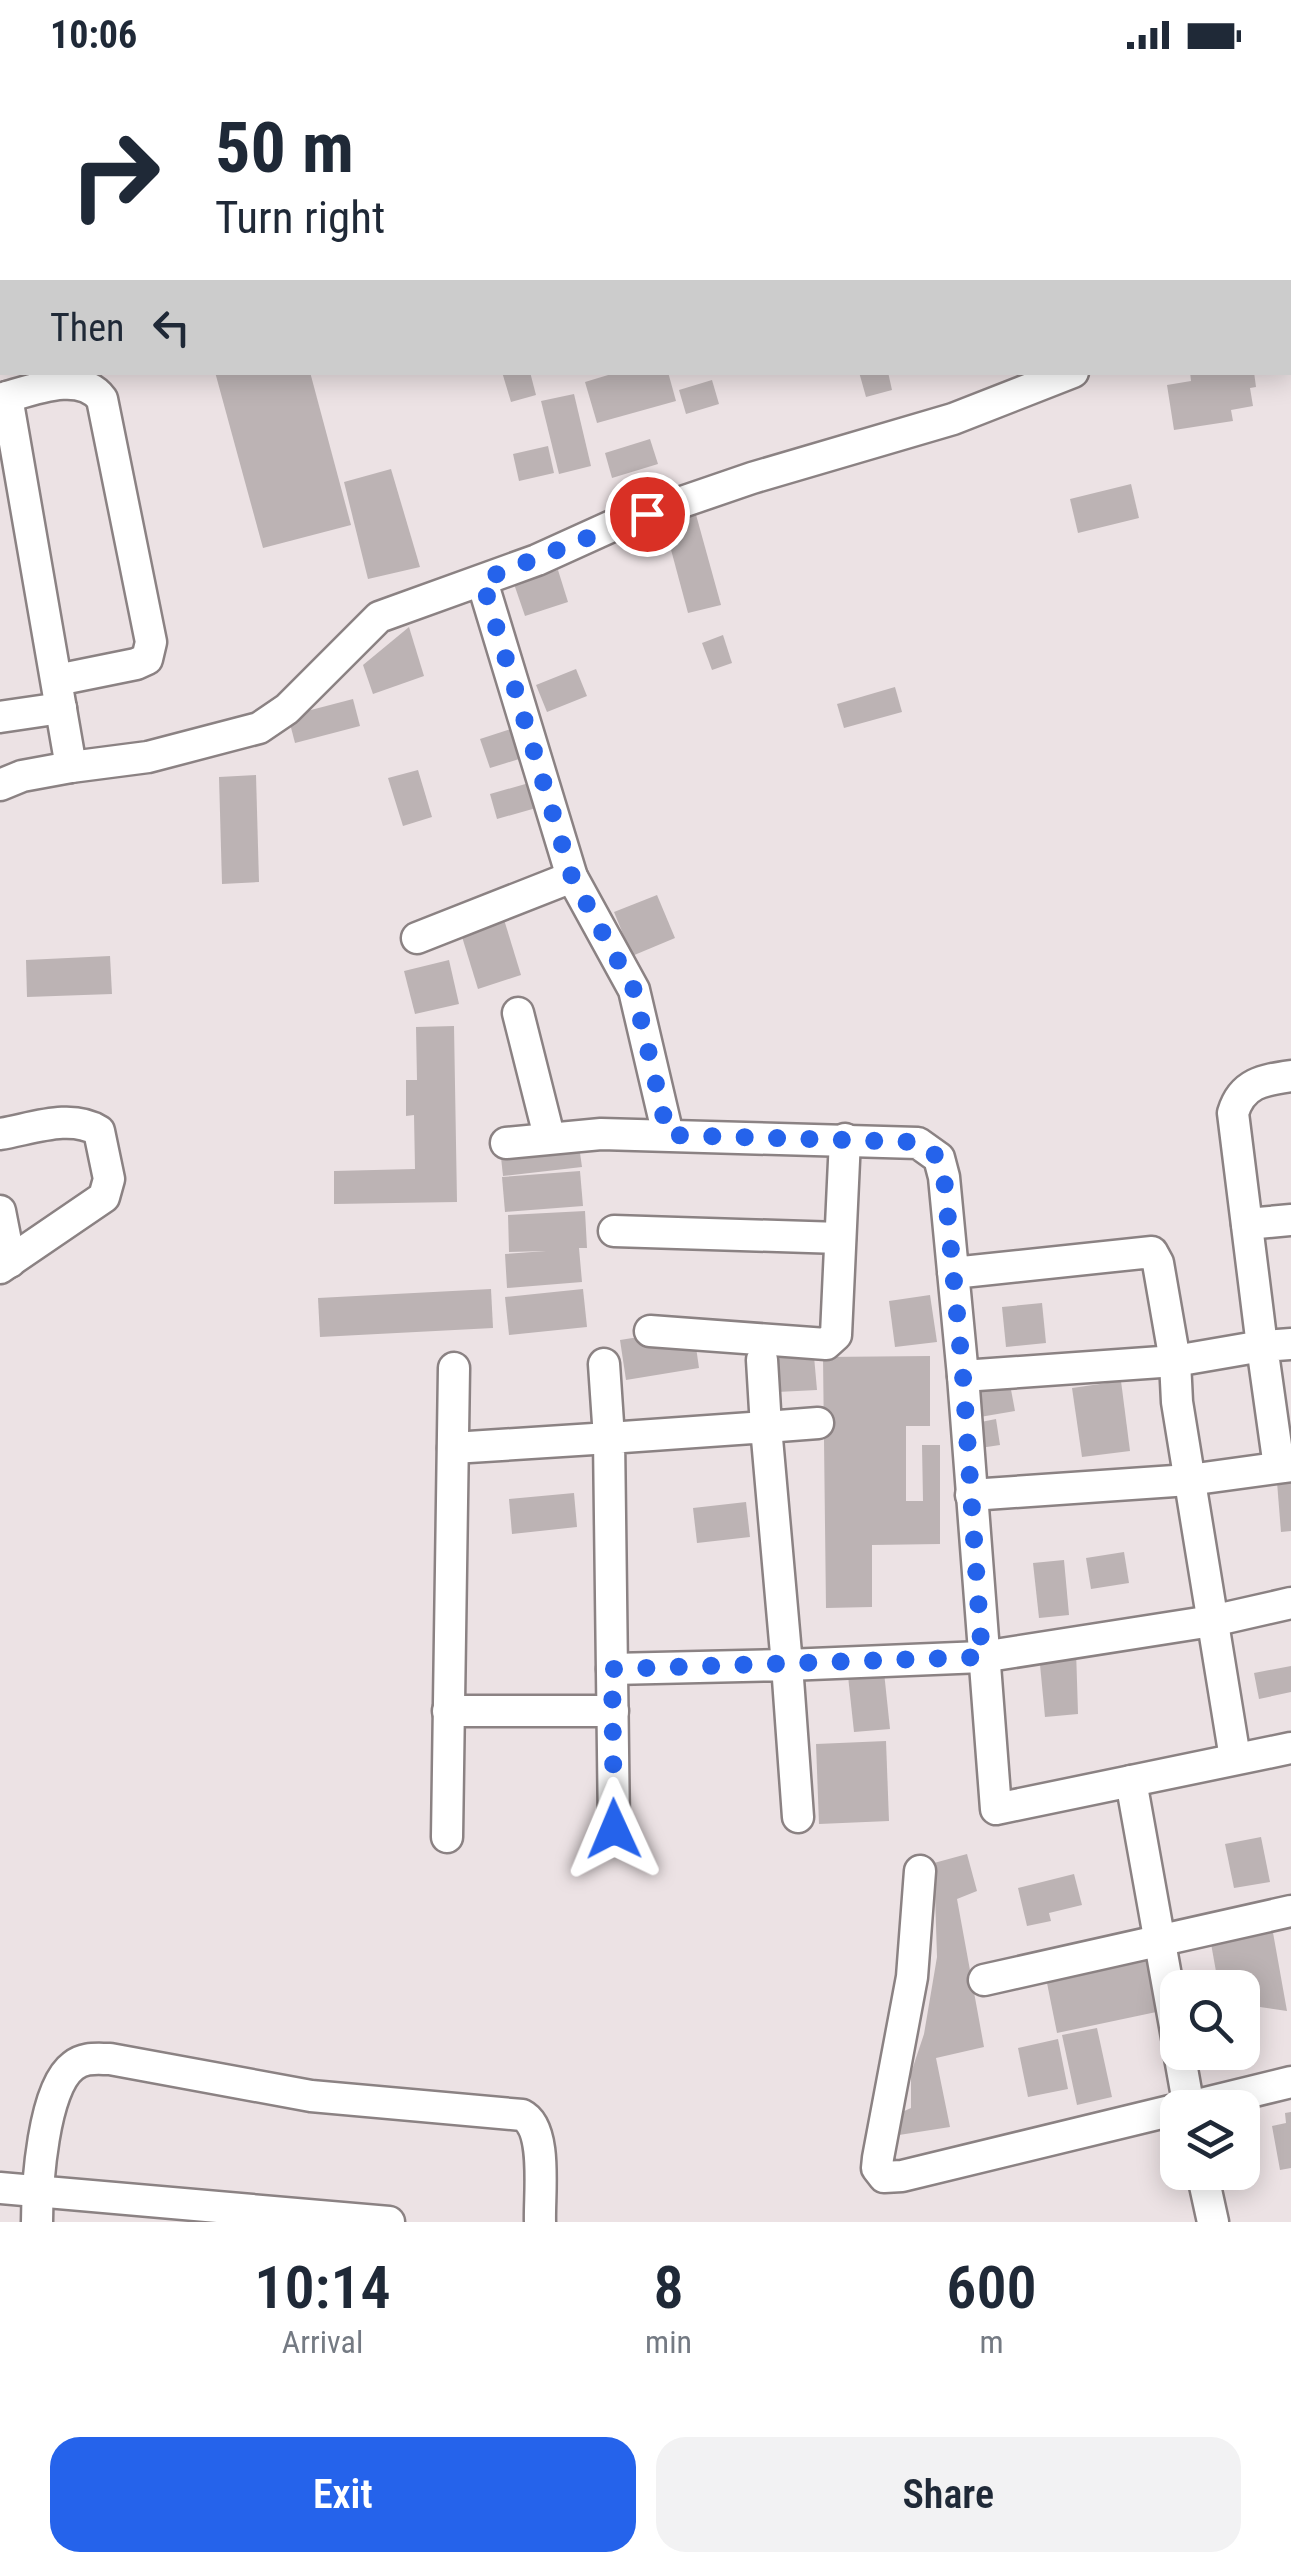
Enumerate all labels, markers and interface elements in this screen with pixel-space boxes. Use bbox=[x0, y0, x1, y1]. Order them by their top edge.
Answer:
text: 10:06 bbox=[50, 13, 137, 57]
text: 50 m bbox=[215, 107, 354, 189]
icon: right bbox=[50, 110, 180, 240]
text: Turn right bbox=[215, 191, 385, 244]
icon: left bbox=[144, 300, 199, 355]
text: Then bbox=[50, 306, 124, 350]
pin bbox=[605, 472, 690, 557]
icon: arrive bbox=[620, 487, 675, 542]
position arrow bbox=[562, 1777, 666, 1881]
map controls bbox=[1160, 1970, 1260, 2190]
button: search bbox=[1160, 1970, 1260, 2070]
button: layers bbox=[1160, 2090, 1260, 2190]
text: 10:14 bbox=[254, 2252, 391, 2323]
text: 8 bbox=[653, 2252, 684, 2323]
text: 600 bbox=[946, 2252, 1037, 2323]
text: Arrival bbox=[282, 2323, 363, 2361]
text: min bbox=[645, 2323, 692, 2361]
text: m bbox=[979, 2323, 1004, 2361]
button: Exit bbox=[50, 2437, 636, 2552]
button: Share bbox=[656, 2437, 1241, 2552]

